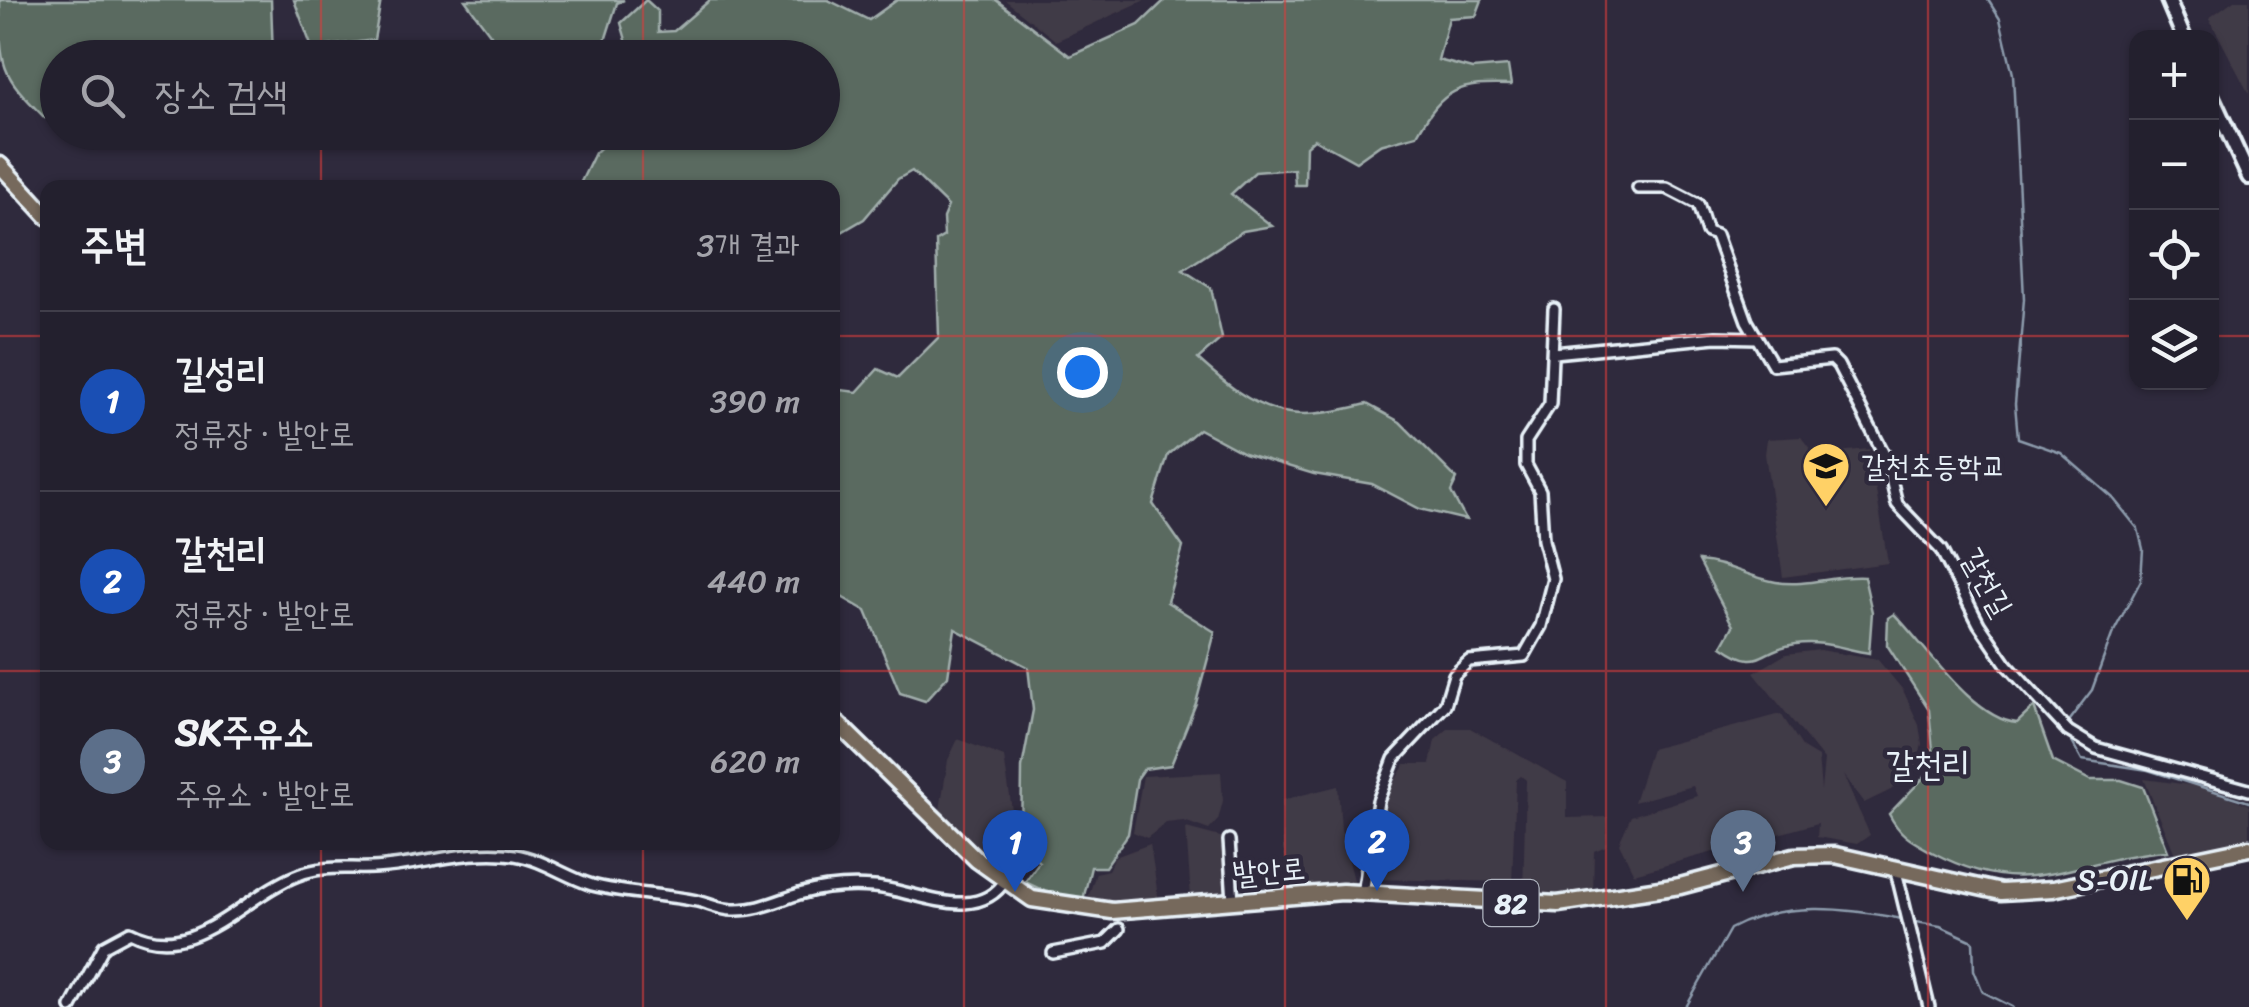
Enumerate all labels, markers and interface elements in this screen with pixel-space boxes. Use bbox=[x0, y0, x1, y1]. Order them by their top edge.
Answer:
map controls bbox=[2129, 30, 2219, 390]
button: + bbox=[2129, 30, 2219, 120]
search box bbox=[40, 40, 840, 150]
text: 장소 검색 bbox=[155, 62, 287, 129]
icon: search bbox=[75, 68, 130, 123]
button: − bbox=[2129, 120, 2219, 210]
text: 주변 bbox=[80, 208, 148, 282]
button: locate bbox=[2129, 210, 2219, 300]
text: 3개 결과 bbox=[697, 217, 800, 274]
button: layers bbox=[2129, 300, 2219, 390]
text: 길성리 bbox=[175, 339, 267, 406]
your location bbox=[1057, 347, 1108, 398]
text: 1 bbox=[106, 373, 119, 430]
text: 390 m bbox=[710, 373, 800, 430]
text: 정류장 · 발안로 bbox=[175, 406, 355, 463]
place label: 갈천초등학교 bbox=[1861, 439, 2006, 493]
school or university icon: 갈천초등학교 bbox=[1800, 440, 1852, 508]
text: 갈천리 bbox=[175, 519, 267, 586]
street label: 갈천길 bbox=[1946, 537, 2028, 627]
text: 2 bbox=[103, 553, 122, 610]
text: 440 m bbox=[707, 553, 800, 610]
text: 정류장 · 발안로 bbox=[175, 586, 355, 643]
text: SK주유소 bbox=[175, 699, 314, 766]
text: 3 bbox=[104, 733, 121, 790]
text: 620 m bbox=[710, 733, 800, 790]
district label: 갈천리 bbox=[1886, 733, 1970, 795]
text: 주유소 · 발안로 bbox=[175, 766, 355, 823]
pin: 2 bbox=[1344, 808, 1410, 891]
pin: 1 bbox=[982, 810, 1048, 892]
pin: 3 bbox=[1710, 810, 1776, 892]
street label: 발안로 bbox=[1231, 841, 1307, 901]
place label: S-OIL bbox=[2077, 853, 2152, 907]
fuel station icon: S-OIL bbox=[2161, 854, 2213, 922]
road number: 82 bbox=[1484, 880, 1538, 926]

